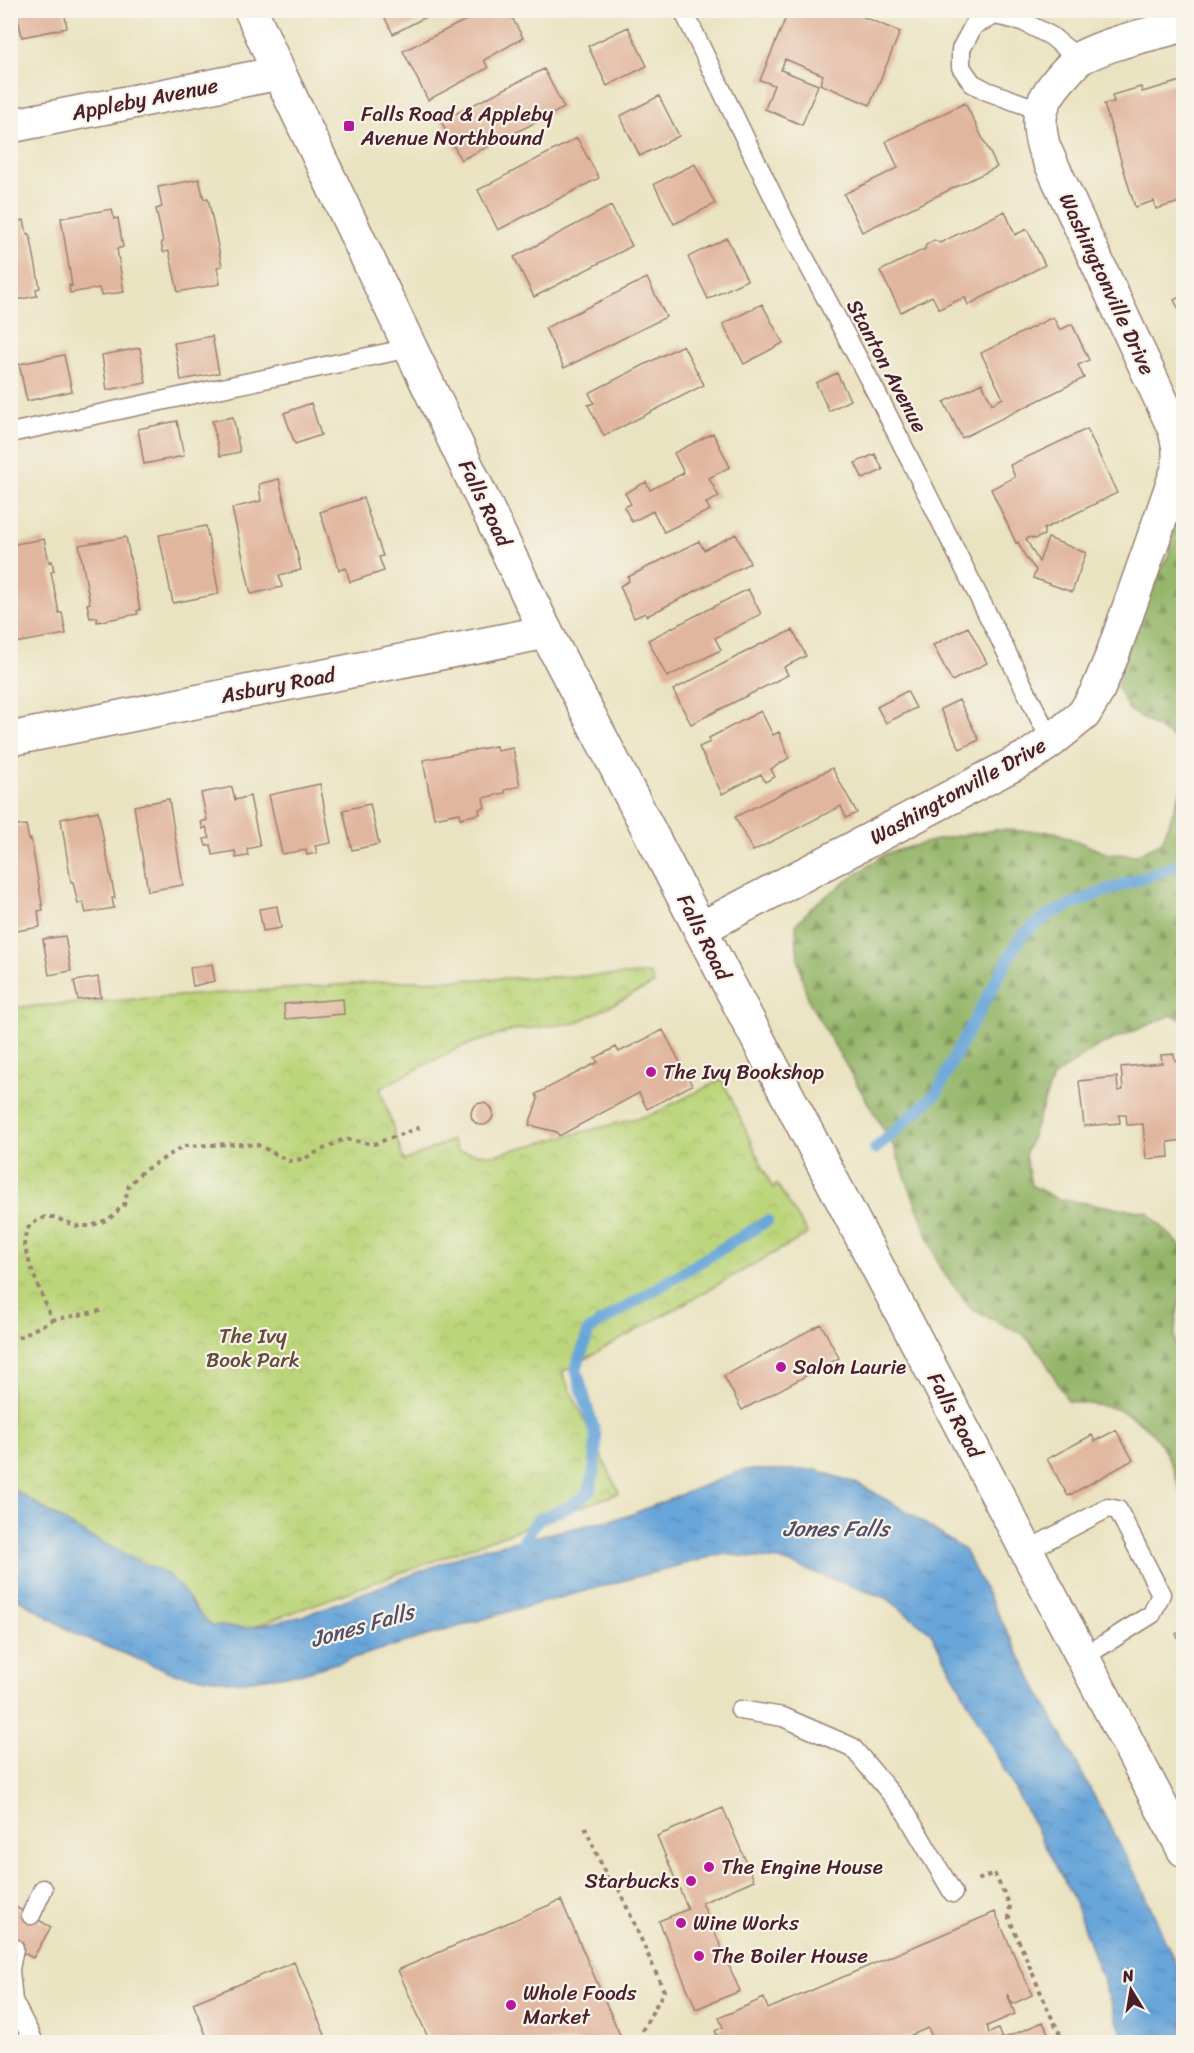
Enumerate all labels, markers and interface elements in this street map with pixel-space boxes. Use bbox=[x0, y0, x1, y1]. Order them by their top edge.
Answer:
street label: Appleby Avenue bbox=[68, 66, 222, 132]
place label: Falls Road & Appleby Avenue Northbound bbox=[360, 95, 553, 157]
marker: Falls Road & Appleby Avenue Northbound bbox=[342, 119, 356, 133]
street label: Washingtonville Drive bbox=[1048, 186, 1166, 382]
street label: Stanton Avenue bbox=[836, 292, 938, 440]
street label: Falls Road bbox=[448, 453, 523, 555]
street label: Asbury Road bbox=[217, 655, 340, 715]
street label: Washingtonville Drive bbox=[862, 726, 1054, 855]
street label: Falls Road bbox=[666, 887, 743, 989]
place label: The Ivy Bookshop bbox=[663, 1053, 824, 1091]
marker: The Ivy Bookshop bbox=[644, 1065, 658, 1079]
park label: The Ivy Book Park bbox=[206, 1317, 300, 1379]
place label: Salon Laurie bbox=[793, 1348, 906, 1386]
marker: Salon Laurie bbox=[774, 1360, 788, 1374]
street label: Falls Road bbox=[916, 1365, 995, 1467]
water label: Jones Falls bbox=[783, 1509, 892, 1548]
water label: Jones Falls bbox=[306, 1591, 421, 1659]
place label: The Engine House bbox=[721, 1848, 883, 1886]
marker: The Engine House bbox=[702, 1860, 716, 1874]
place label: Starbucks bbox=[585, 1862, 679, 1900]
marker: Starbucks bbox=[684, 1874, 698, 1888]
place label: Wine Works bbox=[693, 1904, 799, 1942]
marker: Wine Works bbox=[674, 1916, 688, 1930]
place label: The Boiler House bbox=[711, 1937, 868, 1975]
marker: The Boiler House bbox=[692, 1949, 706, 1963]
north arrow bbox=[1101, 1960, 1161, 2020]
text: N bbox=[1119, 1960, 1137, 1991]
place label: Whole Foods Market bbox=[523, 1974, 637, 2036]
marker: Whole Foods Market bbox=[504, 1998, 518, 2012]

